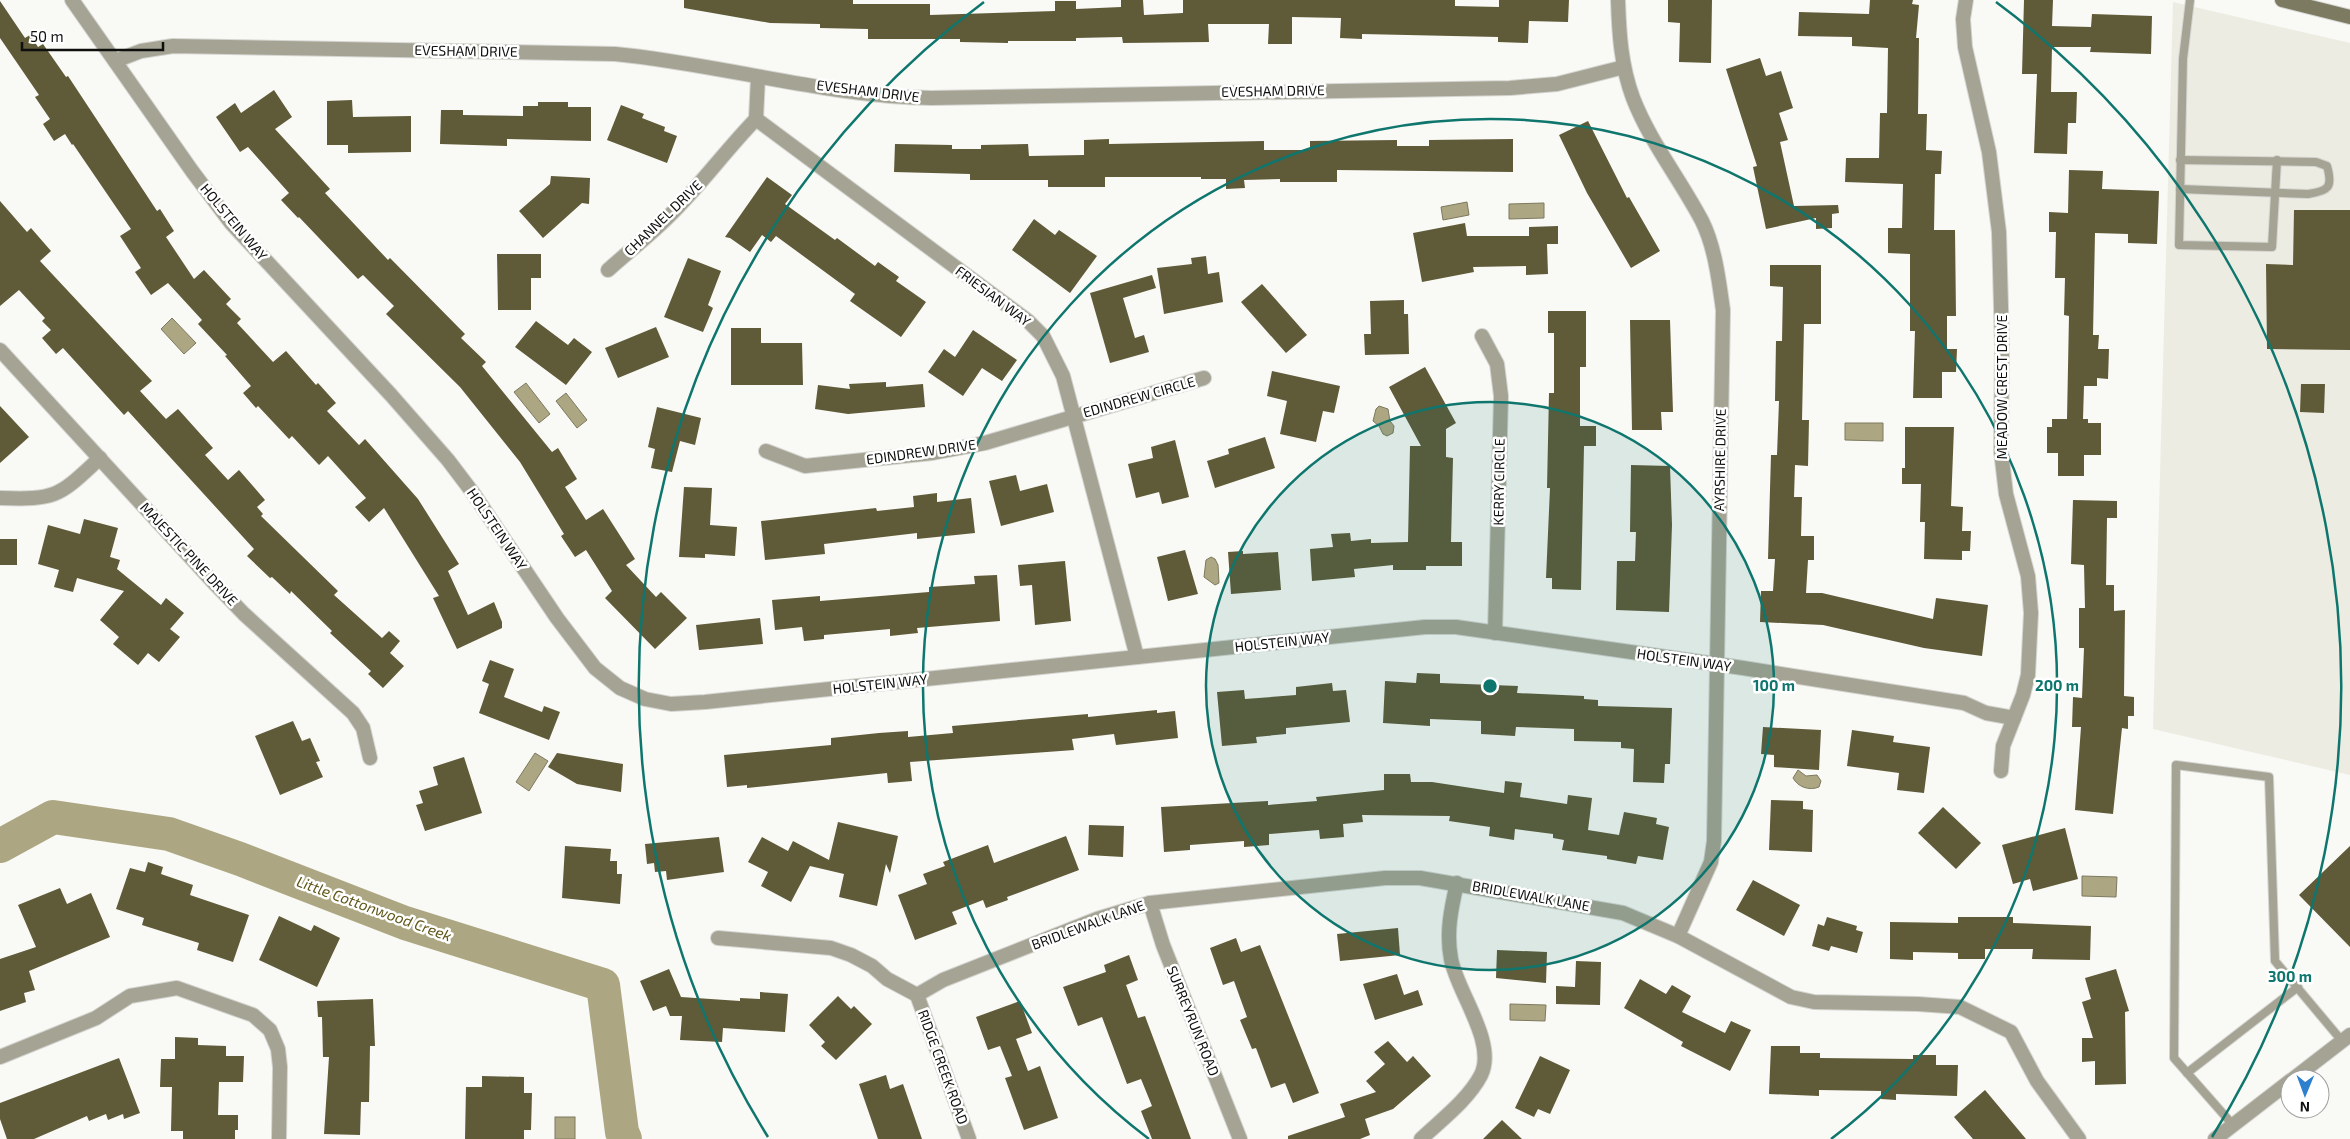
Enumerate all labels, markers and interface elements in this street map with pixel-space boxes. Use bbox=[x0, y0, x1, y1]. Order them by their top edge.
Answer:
scale bar bbox=[22, 20, 164, 52]
text: 50 m bbox=[30, 27, 64, 45]
street label: EVESHAM DRIVE bbox=[414, 41, 518, 60]
street label: EVESHAM DRIVE bbox=[816, 76, 921, 105]
street label: EVESHAM DRIVE bbox=[1221, 81, 1325, 100]
street label: CHANNEL DRIVE bbox=[620, 176, 705, 259]
street label: HOLSTEIN WAY bbox=[197, 180, 271, 264]
street label: FRIESIAN WAY bbox=[952, 262, 1034, 329]
street label: MEADOW CREST DRIVE bbox=[1993, 314, 2010, 459]
street label: EDINDREW CIRCLE bbox=[1081, 372, 1197, 421]
street label: AYRSHIRE DRIVE bbox=[1710, 408, 1729, 512]
street label: EDINDREW DRIVE bbox=[865, 435, 977, 468]
street label: KERRY CIRCLE bbox=[1489, 438, 1508, 526]
street label: HOLSTEIN WAY bbox=[464, 485, 531, 573]
street label: MAJESTIC PINE DRIVE bbox=[137, 498, 242, 609]
street label: HOLSTEIN WAY bbox=[1234, 628, 1330, 655]
street label: HOLSTEIN WAY bbox=[1636, 644, 1732, 675]
street label: HOLSTEIN WAY bbox=[832, 670, 928, 697]
text: 100 m bbox=[1753, 676, 1795, 694]
text: 200 m bbox=[2035, 676, 2079, 694]
centre of rings bbox=[1481, 677, 1499, 695]
water label: Little Cottonwood Creek bbox=[294, 872, 454, 945]
street label: BRIDLEWALK LANE bbox=[1471, 877, 1591, 914]
street label: BRIDLEWALK LANE bbox=[1029, 896, 1147, 953]
street label: SURREYRUN ROAD bbox=[1164, 963, 1223, 1078]
text: 300 m bbox=[2268, 967, 2312, 985]
street label: RIDGE CREEK ROAD bbox=[915, 1007, 972, 1127]
north arrow bbox=[2280, 1069, 2330, 1119]
text: N bbox=[2300, 1099, 2310, 1116]

